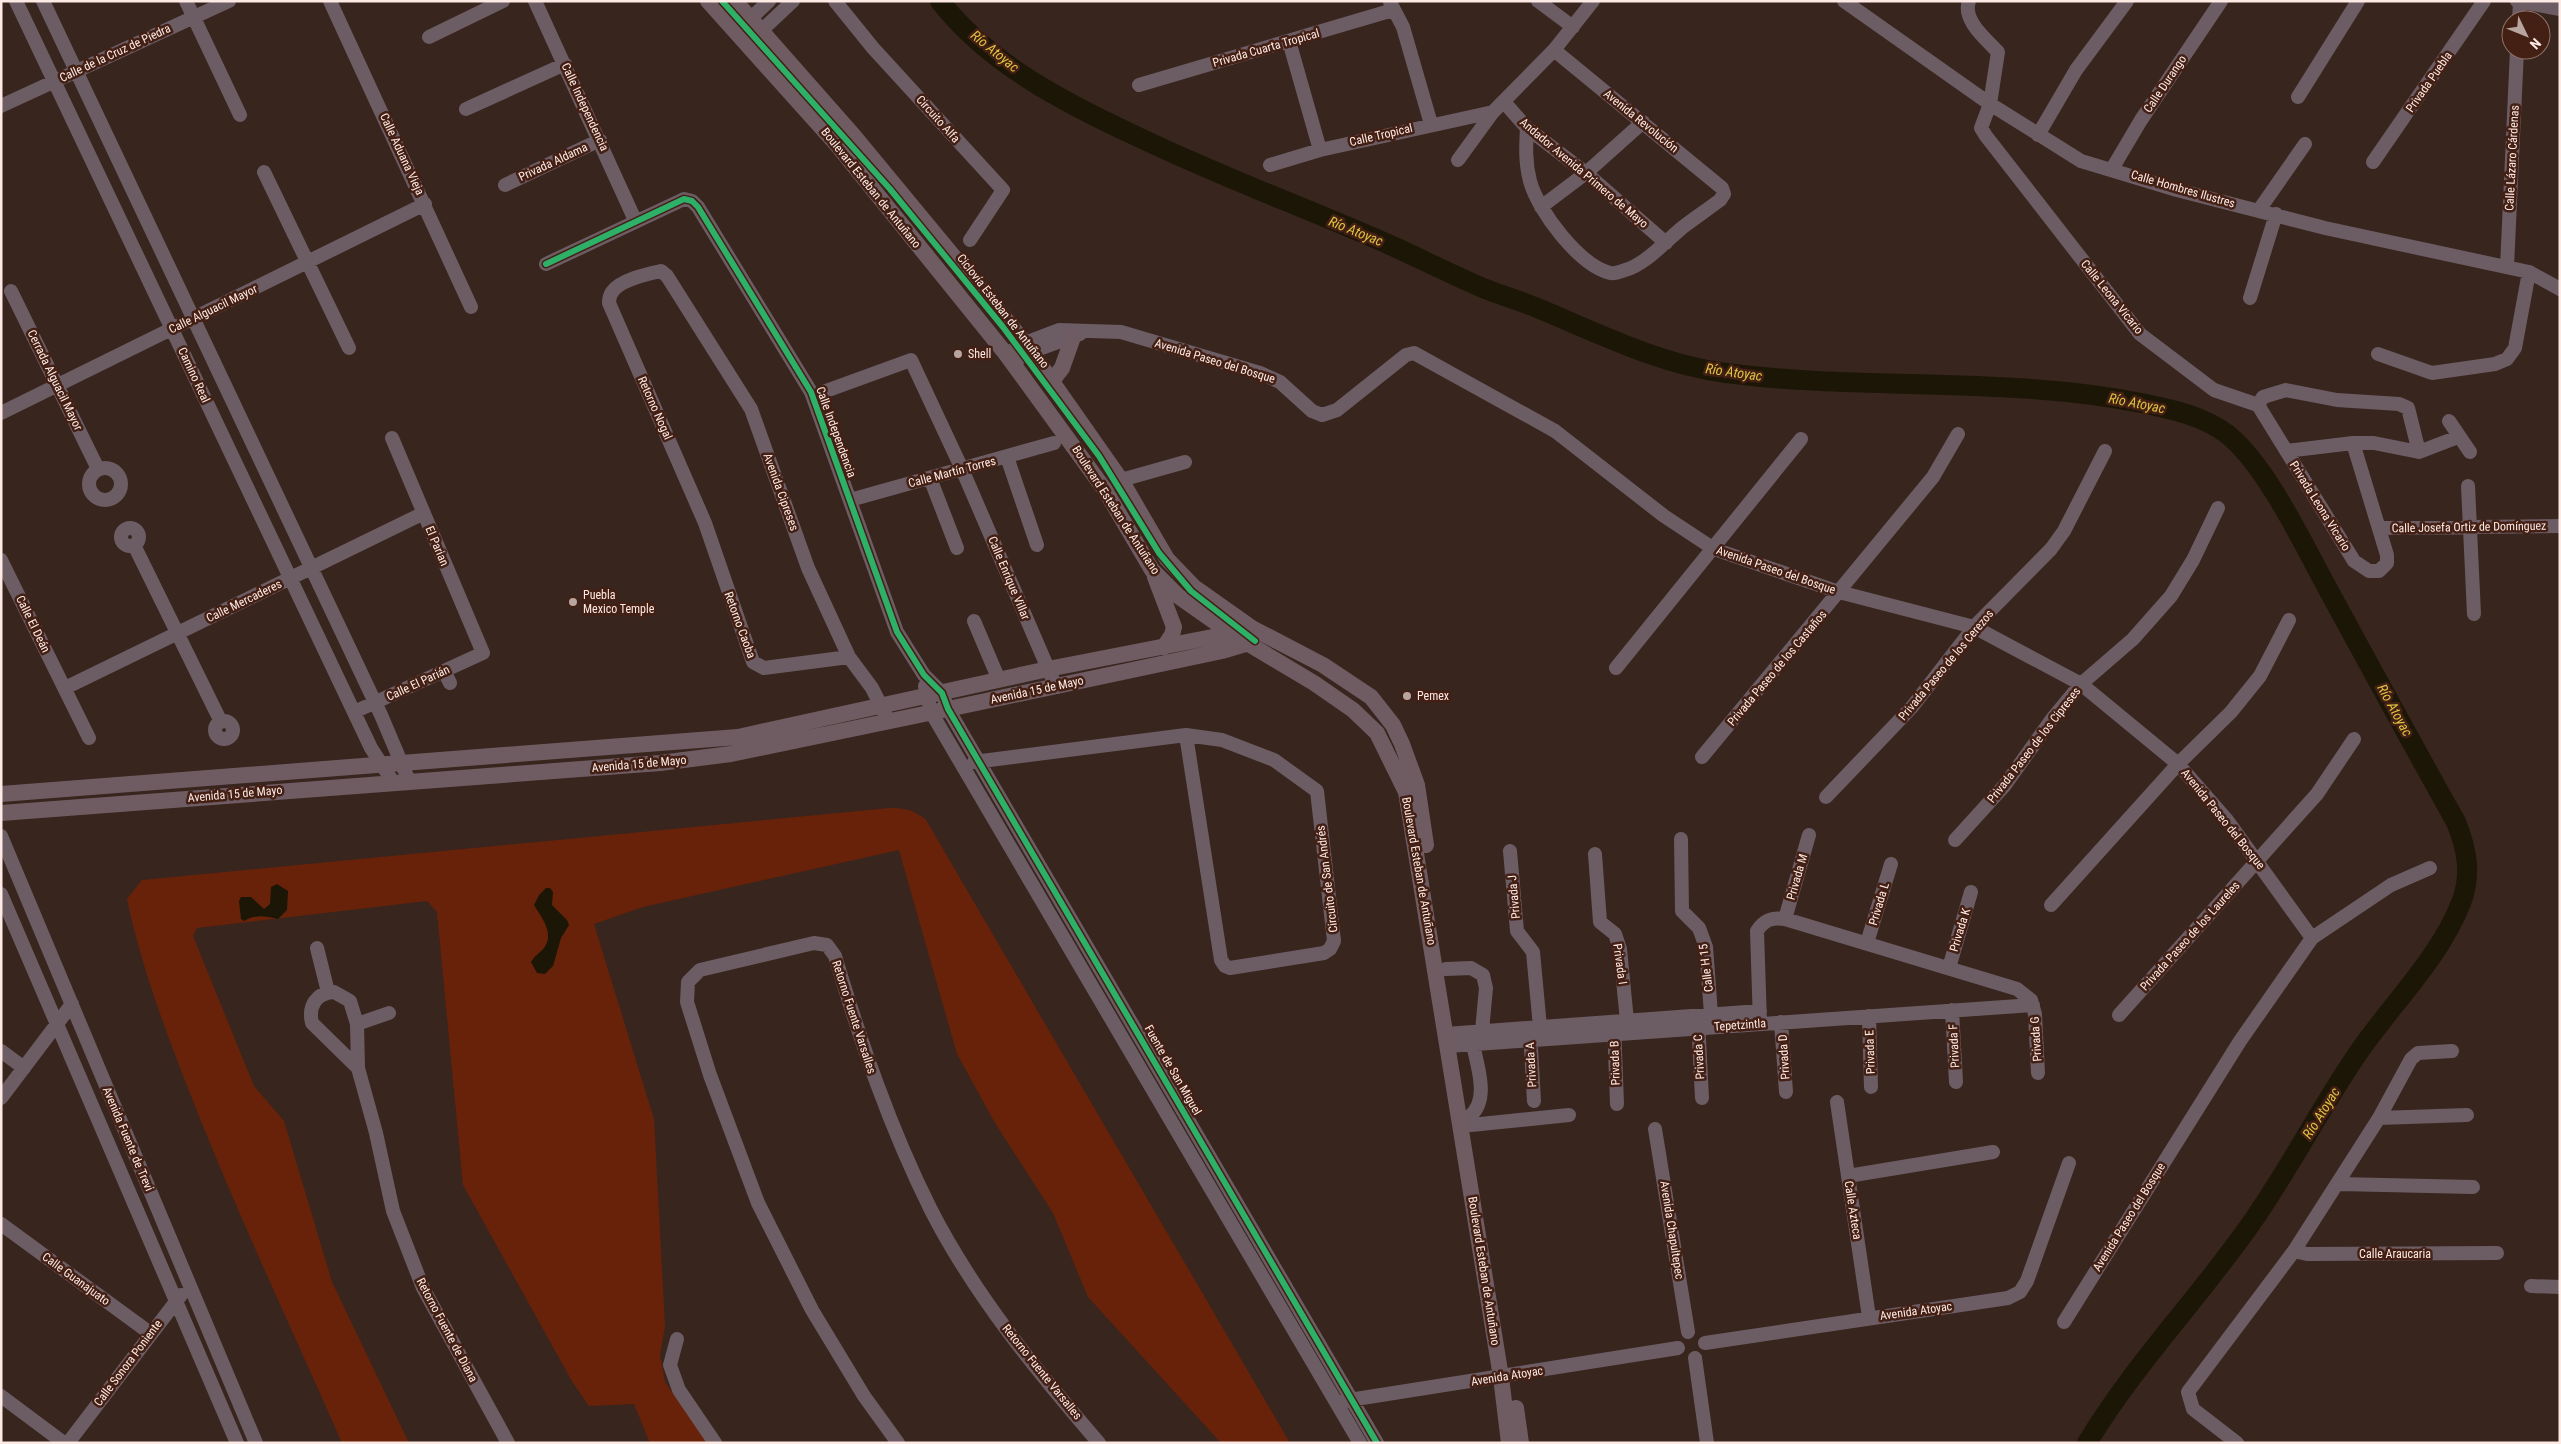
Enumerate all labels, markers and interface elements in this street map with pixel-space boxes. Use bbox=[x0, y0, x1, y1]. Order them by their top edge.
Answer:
north arrow bbox=[2501, 10, 2551, 60]
street label: Calle de la Cruz de Piedra bbox=[57, 21, 173, 85]
street label: Privada Cuarta Tropical bbox=[1211, 26, 1321, 70]
water label: Río Atoyac bbox=[968, 27, 1022, 75]
text: N bbox=[2527, 35, 2544, 52]
street label: Privada Puebla bbox=[2403, 49, 2455, 115]
street label: Calle Durango bbox=[2141, 53, 2189, 115]
street label: Calle Independencia bbox=[558, 61, 612, 154]
street label: Avenida Revolución bbox=[1601, 87, 1681, 156]
street label: Circuito Alfa bbox=[913, 93, 963, 146]
street label: Calle Lázaro Cárdenas bbox=[2502, 105, 2522, 211]
street label: Calle Aduana Vieja bbox=[377, 111, 427, 197]
street label: Andador Avenida Primero de Mayo bbox=[1517, 115, 1651, 231]
street label: Calle Tropical bbox=[1348, 121, 1414, 149]
street label: Boulevard Esteban de Antuñano bbox=[818, 125, 924, 251]
street label: Privada Aldama bbox=[516, 140, 590, 184]
street label: Calle Hombres Ilustres bbox=[2129, 167, 2237, 211]
water label: Río Atoyac bbox=[1327, 213, 1385, 249]
street label: Ciclovía Esteban de Antuñano bbox=[954, 251, 1052, 371]
street label: Calle Leona Vicario bbox=[2078, 257, 2146, 337]
street label: Calle Alguacil Mayor bbox=[166, 281, 260, 336]
street label: Cerrada Alguacil Mayor bbox=[25, 328, 86, 433]
street label: Avenida Paseo del Bosque bbox=[1153, 336, 1277, 386]
street label: Camino Real bbox=[175, 345, 213, 405]
place label: Shell bbox=[968, 347, 991, 361]
marker: Shell bbox=[952, 348, 964, 360]
water label: Río Atoyac bbox=[1705, 360, 1763, 384]
street label: Retorno Nogal bbox=[635, 374, 675, 442]
street label: Calle Independencia bbox=[813, 385, 859, 480]
water label: Río Atoyac bbox=[2107, 390, 2167, 416]
street label: Boulevard Esteban de Antuñano bbox=[1069, 443, 1163, 577]
street label: Avenida Cipreses bbox=[760, 451, 802, 533]
street label: Calle Martín Torres bbox=[907, 454, 997, 490]
street label: Privada Leona Vicario bbox=[2287, 459, 2353, 553]
street label: Calle Josefa Ortiz de Domínguez bbox=[2392, 519, 2546, 535]
street label: El Parian bbox=[422, 524, 452, 568]
street label: Calle Enrique Villar bbox=[985, 534, 1033, 622]
street label: Avenida Paseo del Bosque bbox=[1715, 543, 1838, 597]
street label: Calle Mercaderes bbox=[204, 577, 284, 625]
place label: Puebla Mexico Temple bbox=[583, 588, 655, 616]
street label: Retorno Caoba bbox=[721, 590, 759, 660]
street label: Calle El Deán bbox=[13, 593, 53, 655]
marker: Puebla Mexico Temple bbox=[567, 596, 579, 608]
street label: Privada Paseo de los Castaños bbox=[1725, 607, 1829, 729]
street label: Privada Paseo de los Cerezos bbox=[1896, 607, 1996, 723]
street label: Calle El Parián bbox=[384, 662, 452, 704]
street label: Avenida 15 de Mayo bbox=[989, 673, 1085, 707]
water label: Río Atoyac bbox=[2374, 681, 2416, 739]
street label: Privada Paseo de los Cipreses bbox=[1984, 684, 2084, 806]
place label: Pemex bbox=[1417, 689, 1449, 703]
marker: Pemex bbox=[1401, 690, 1413, 702]
street label: Avenida 15 de Mayo bbox=[591, 753, 687, 775]
street label: Avenida Paseo del Bosque bbox=[2178, 766, 2268, 872]
street label: Avenida 15 de Mayo bbox=[187, 783, 283, 805]
street label: Boulevard Esteban de Antuñano bbox=[1399, 796, 1439, 946]
street label: Circuito de San Andrés bbox=[1313, 825, 1341, 933]
street label: Privada M bbox=[1784, 852, 1810, 902]
street label: Privada J bbox=[1505, 874, 1523, 920]
street label: Privada Paseo de los Laureles bbox=[2137, 879, 2243, 993]
street label: Privada L bbox=[1866, 881, 1892, 927]
street label: Privada K bbox=[1947, 906, 1973, 953]
street label: Privada I bbox=[1610, 943, 1630, 985]
street label: Calle H 15 bbox=[1696, 943, 1716, 993]
street label: Retorno Fuente Varsalles bbox=[829, 959, 879, 1075]
street label: Tepetzintla bbox=[1713, 1016, 1767, 1034]
street label: Privada G bbox=[2027, 1016, 2045, 1062]
street label: Fuente de San Miguel bbox=[1142, 1023, 1204, 1117]
street label: Privada F bbox=[1946, 1023, 1962, 1068]
street label: Privada E bbox=[1862, 1030, 1878, 1074]
street label: Privada C bbox=[1691, 1034, 1707, 1080]
street label: Privada D bbox=[1775, 1034, 1793, 1080]
street label: Privada B bbox=[1607, 1040, 1623, 1086]
street label: Privada A bbox=[1523, 1042, 1539, 1088]
street label: Avenida Fuente de Trevi bbox=[100, 1085, 156, 1193]
water label: Río Atoyac bbox=[2299, 1085, 2343, 1141]
street label: Avenida Paseo del Bosque bbox=[2090, 1160, 2168, 1274]
street label: Avenida Chapultepec bbox=[1657, 1180, 1687, 1281]
street label: Calle Azteca bbox=[1841, 1180, 1865, 1241]
street label: Boulevard Esteban de Antuñano bbox=[1465, 1196, 1503, 1346]
street label: Calle Araucaria bbox=[2359, 1247, 2431, 1261]
street label: Calle Guanajuato bbox=[39, 1250, 113, 1308]
street label: Retorno Fuente de Diana bbox=[414, 1276, 480, 1385]
street label: Avenida Atoyac bbox=[1879, 1299, 1953, 1323]
street label: Calle Sonora Poniente bbox=[91, 1317, 165, 1409]
street label: Retorno Fuente Varsalles bbox=[999, 1322, 1085, 1422]
street label: Avenida Atoyac bbox=[1470, 1363, 1544, 1389]

